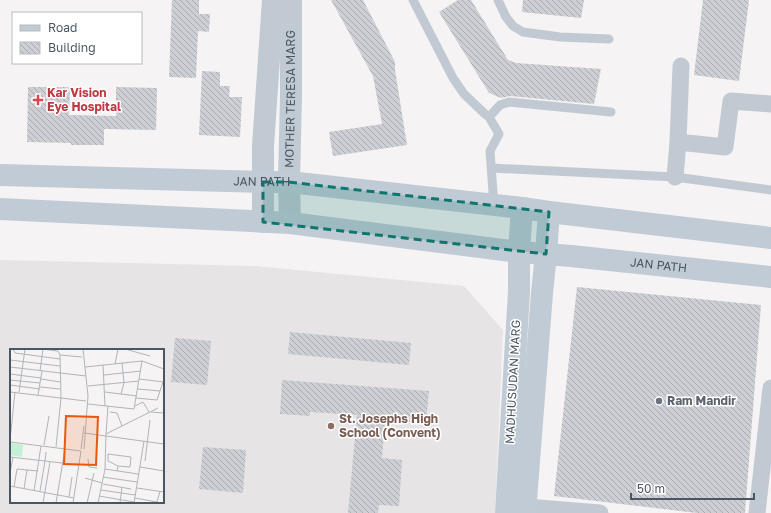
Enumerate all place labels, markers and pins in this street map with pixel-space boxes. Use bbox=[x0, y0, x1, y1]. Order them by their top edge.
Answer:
place label: Kar Vision Eye Hospital bbox=[47, 85, 121, 114]
marker: Kar Vision Eye Hospital bbox=[32, 94, 44, 106]
place label: Ram Mandir bbox=[667, 393, 736, 408]
marker: Ram Mandir bbox=[654, 396, 664, 406]
place label: St. Josephs High School (Convent) bbox=[339, 411, 441, 440]
marker: St. Josephs High School (Convent) bbox=[326, 421, 336, 431]

